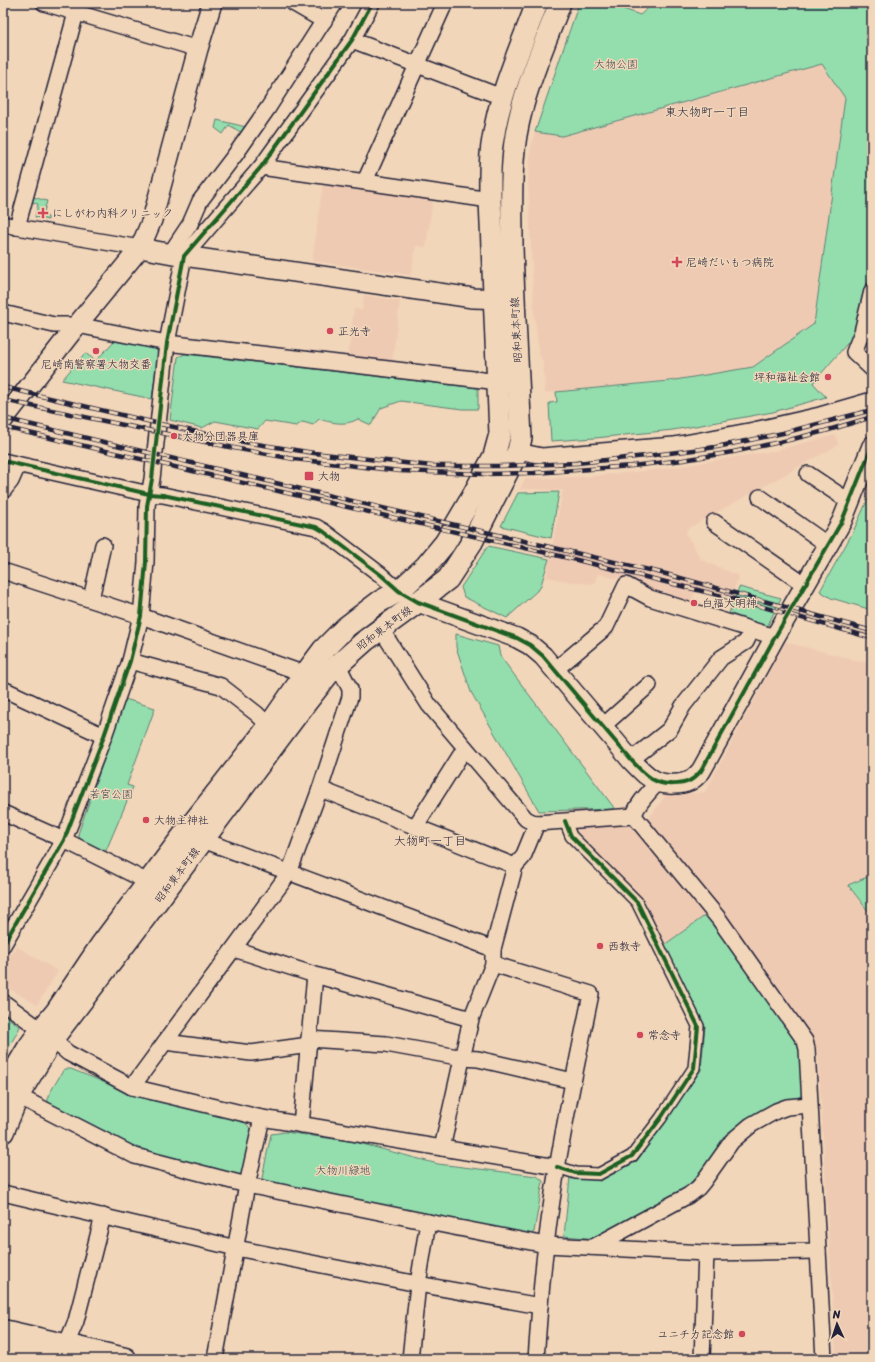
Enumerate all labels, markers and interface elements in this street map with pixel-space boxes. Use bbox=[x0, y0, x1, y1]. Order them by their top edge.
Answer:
park label: 大物公園 bbox=[594, 55, 638, 74]
district label: 東大物町一丁目 bbox=[665, 101, 749, 123]
place label: にしがわ内科クリニック bbox=[52, 204, 173, 223]
marker: にしがわ内科クリニック bbox=[37, 207, 49, 219]
place label: 尼崎だいもつ病院 bbox=[686, 253, 774, 272]
marker: 尼崎だいもつ病院 bbox=[671, 256, 683, 268]
street label: 昭和東本町線 bbox=[505, 297, 528, 363]
place label: 正光寺 bbox=[338, 322, 371, 341]
marker: 正光寺 bbox=[325, 326, 335, 336]
marker: 尼崎南警察署大物交番 bbox=[91, 346, 101, 356]
place label: 尼崎南警察署大物交番 bbox=[41, 355, 151, 374]
place label: 坪和福祉会館 bbox=[754, 368, 820, 387]
marker: 坪和福祉会館 bbox=[823, 372, 833, 382]
place label: 大物分団器具庫 bbox=[182, 427, 259, 446]
marker: 大物分団器具庫 bbox=[169, 431, 179, 441]
place label: 大物 bbox=[318, 467, 340, 486]
marker: 大物 bbox=[303, 470, 315, 482]
place label: 白福大明神 bbox=[702, 594, 757, 613]
marker: 白福大明神 bbox=[689, 598, 699, 608]
street label: 昭和東本町線 bbox=[352, 601, 416, 656]
park label: 若宮公園 bbox=[89, 785, 133, 804]
place label: 大物主神社 bbox=[154, 811, 209, 830]
marker: 大物主神社 bbox=[141, 815, 151, 825]
district label: 大物町一丁目 bbox=[394, 830, 466, 852]
street label: 昭和東本町線 bbox=[150, 843, 205, 907]
place label: 西教寺 bbox=[608, 937, 641, 956]
marker: 西教寺 bbox=[595, 941, 605, 951]
place label: 常念寺 bbox=[648, 1026, 681, 1045]
marker: 常念寺 bbox=[635, 1030, 645, 1040]
park label: 大物川緑地 bbox=[316, 1161, 371, 1180]
north arrow bbox=[817, 1304, 857, 1344]
text: N bbox=[831, 1305, 841, 1324]
place label: ユニチカ記念館 bbox=[657, 1325, 734, 1344]
marker: ユニチカ記念館 bbox=[737, 1329, 747, 1339]

